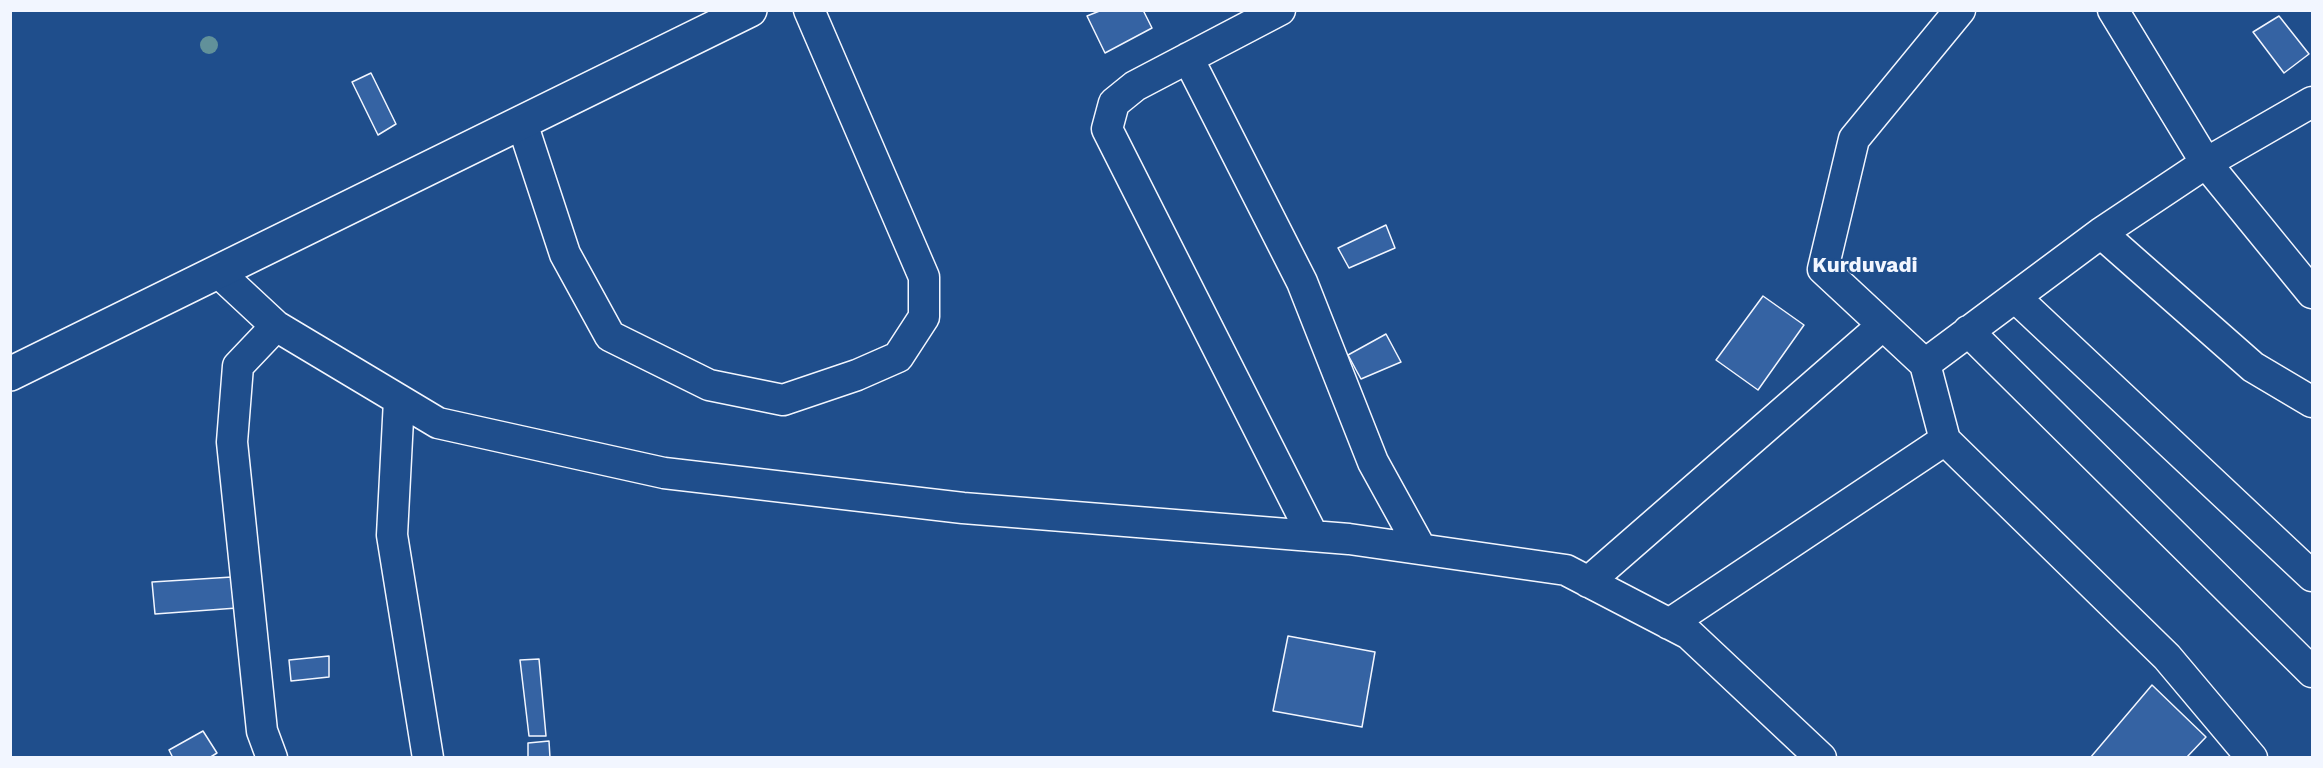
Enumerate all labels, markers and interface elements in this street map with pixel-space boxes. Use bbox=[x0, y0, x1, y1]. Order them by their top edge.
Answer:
district label: Kurduvadi bbox=[1812, 253, 1918, 279]

